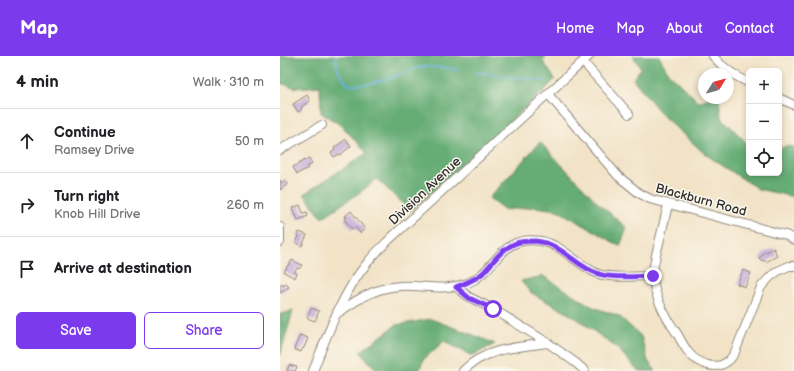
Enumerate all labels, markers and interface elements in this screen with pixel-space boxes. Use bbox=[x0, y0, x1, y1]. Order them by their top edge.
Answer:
text: Map bbox=[20, 17, 58, 40]
text: Home bbox=[556, 20, 594, 37]
text: Map bbox=[616, 20, 644, 37]
text: About bbox=[666, 20, 703, 37]
text: Contact bbox=[725, 20, 774, 37]
north arrow bbox=[698, 68, 734, 104]
map controls bbox=[746, 68, 782, 176]
button: + bbox=[746, 68, 782, 104]
text: 4 min bbox=[16, 72, 59, 92]
text: Walk · 310 m bbox=[193, 74, 264, 90]
button: − bbox=[746, 104, 782, 140]
text: Continue bbox=[54, 123, 116, 142]
icon: ahead bbox=[16, 130, 38, 152]
text: 50 m bbox=[235, 133, 264, 149]
button: locate bbox=[746, 140, 782, 176]
text: Ramsey Drive bbox=[54, 142, 134, 158]
street label: Division Avenue bbox=[386, 153, 465, 228]
street label: Blackburn Road bbox=[654, 180, 748, 220]
text: Turn right bbox=[54, 187, 119, 206]
icon: right bbox=[16, 194, 38, 216]
text: 260 m bbox=[226, 197, 264, 213]
text: Knob Hill Drive bbox=[54, 206, 140, 222]
icon: arrive bbox=[16, 258, 38, 280]
text: Arrive at destination bbox=[54, 259, 192, 278]
route end bbox=[644, 267, 662, 285]
route start bbox=[484, 300, 502, 318]
button: Save bbox=[16, 312, 136, 349]
button: Share bbox=[144, 312, 264, 349]

